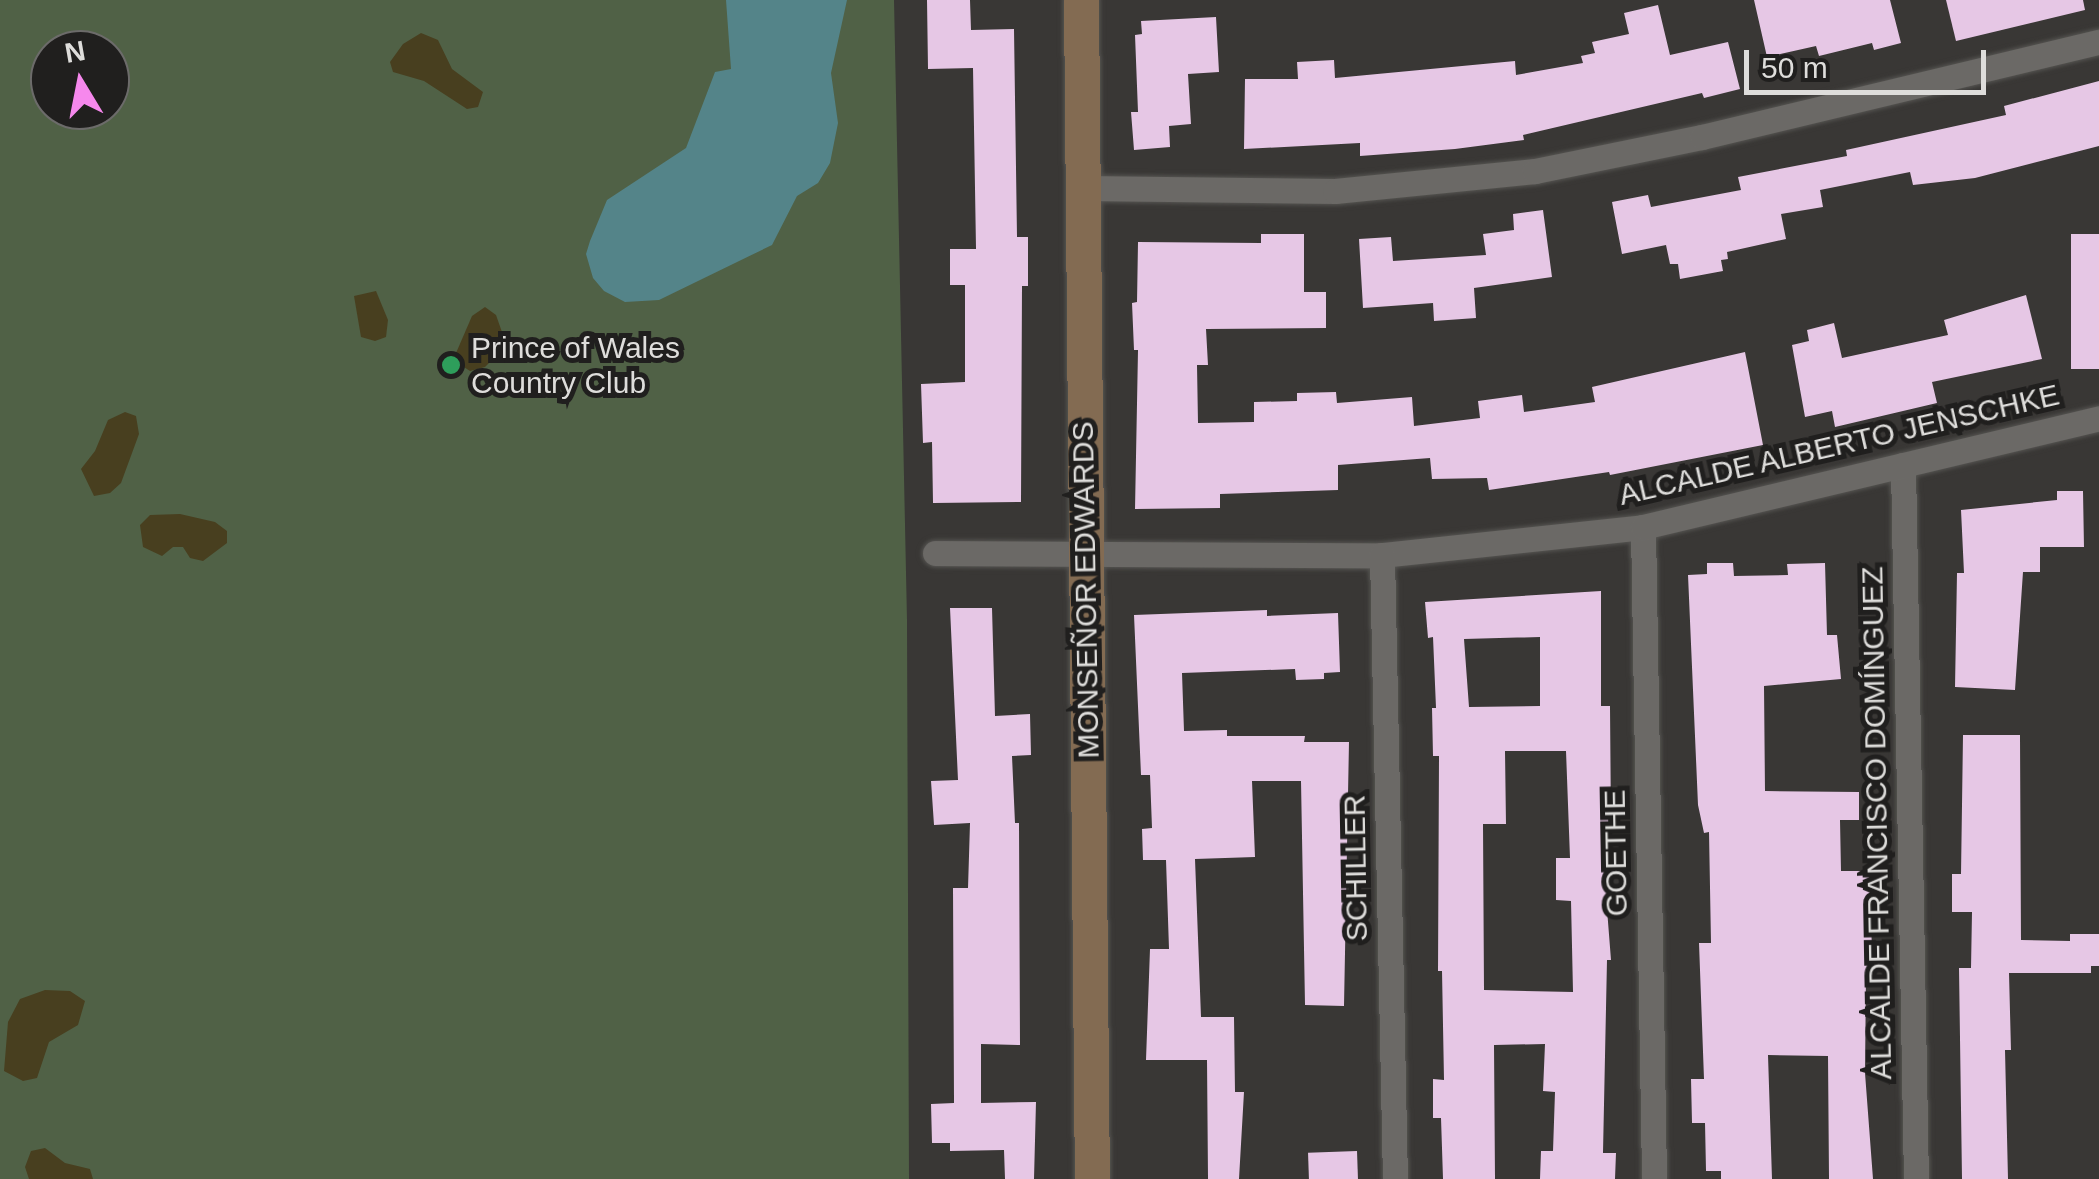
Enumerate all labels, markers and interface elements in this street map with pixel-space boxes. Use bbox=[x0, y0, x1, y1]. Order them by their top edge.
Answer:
north arrow bbox=[30, 30, 130, 130]
scale bar bbox=[1749, 30, 1992, 92]
text: N bbox=[62, 35, 88, 69]
text: 50 m bbox=[1761, 51, 1828, 84]
place label: Prince of Wales Country Club bbox=[471, 330, 680, 400]
marker: Prince of Wales Country Club bbox=[440, 354, 462, 376]
street label: ALCALDE ALBERTO JENSCHKE bbox=[1615, 377, 2063, 513]
street label: MONSEÑOR EDWARDS bbox=[1065, 421, 1107, 759]
street label: ALCALDE FRANCISCO DOMÍNGUEZ bbox=[1855, 566, 1899, 1080]
street label: GOETHE bbox=[1597, 789, 1635, 917]
street label: SCHILLER bbox=[1337, 794, 1375, 942]

